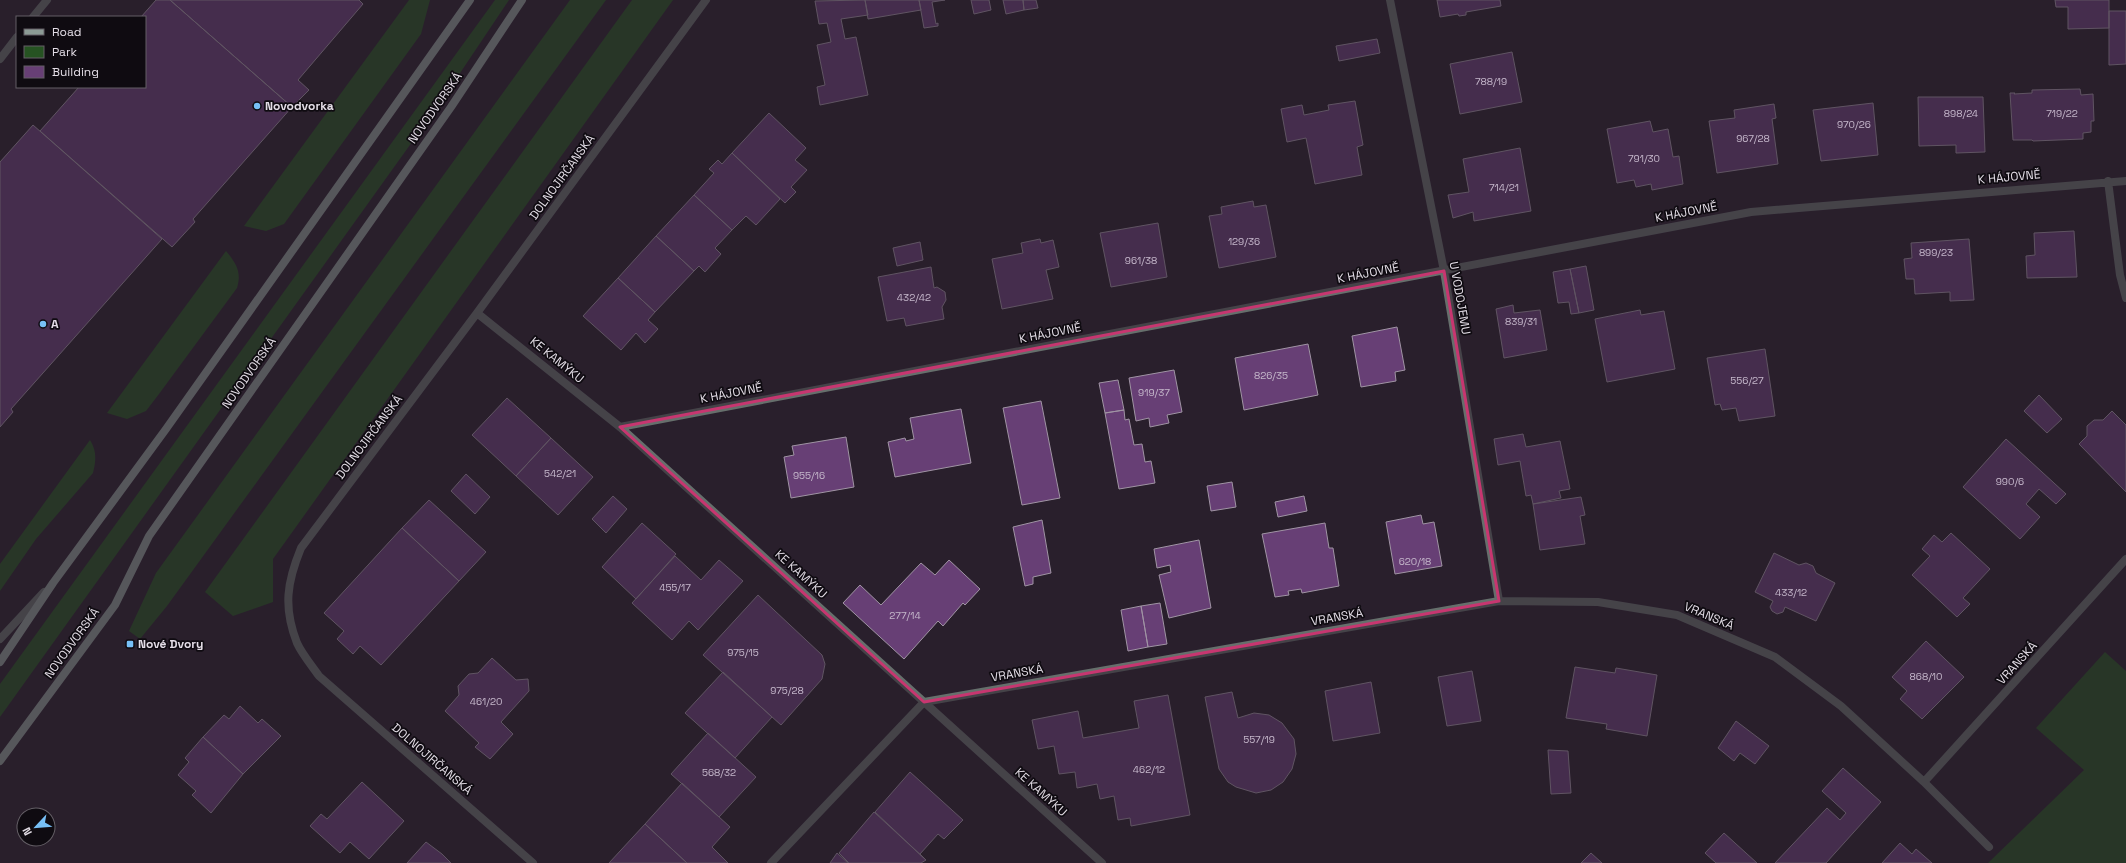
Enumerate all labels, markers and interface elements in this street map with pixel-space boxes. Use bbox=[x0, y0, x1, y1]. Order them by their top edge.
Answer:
legend bbox=[16, 16, 146, 88]
text: Road bbox=[52, 24, 81, 40]
text: Park bbox=[52, 44, 77, 60]
text: Building bbox=[52, 64, 99, 80]
street label: NOVODVORSKÁ bbox=[404, 69, 466, 147]
house number: 788/19 bbox=[1475, 75, 1507, 88]
place label: Novodvorka bbox=[265, 98, 334, 114]
marker: Novodvorka bbox=[252, 101, 262, 111]
house number: 898/24 bbox=[1944, 107, 1978, 120]
house number: 719/22 bbox=[2046, 107, 2078, 120]
house number: 970/26 bbox=[1837, 118, 1871, 131]
street label: DOLNOJIRČANSKÁ bbox=[526, 131, 599, 223]
house number: 967/28 bbox=[1736, 132, 1770, 145]
house number: 791/30 bbox=[1628, 152, 1660, 165]
street label: K HÁJOVNĚ bbox=[1977, 166, 2041, 188]
house number: 714/21 bbox=[1489, 181, 1519, 194]
street label: K HÁJOVNĚ bbox=[1654, 198, 1719, 226]
house number: 129/36 bbox=[1228, 235, 1260, 248]
house number: 899/23 bbox=[1919, 246, 1953, 259]
house number: 961/38 bbox=[1125, 254, 1157, 267]
street label: K HÁJOVNĚ bbox=[1336, 259, 1401, 287]
street label: U VODOJEMU bbox=[1446, 260, 1474, 336]
house number: 432/42 bbox=[897, 291, 931, 304]
house number: 839/31 bbox=[1505, 315, 1537, 328]
place label: A bbox=[51, 316, 59, 332]
marker: A bbox=[38, 319, 48, 329]
street label: K HÁJOVNĚ bbox=[1018, 319, 1083, 347]
street label: KE KAMÝKU bbox=[527, 333, 587, 387]
street label: NOVODVORSKÁ bbox=[218, 334, 280, 412]
house number: 826/35 bbox=[1254, 369, 1288, 382]
house number: 556/27 bbox=[1730, 374, 1764, 387]
street label: K HÁJOVNĚ bbox=[699, 379, 764, 407]
house number: 919/37 bbox=[1138, 386, 1170, 399]
street label: DOLNOJIRČANSKÁ bbox=[332, 391, 406, 482]
house number: 542/21 bbox=[544, 467, 576, 480]
house number: 955/16 bbox=[793, 469, 825, 482]
house number: 990/6 bbox=[1996, 475, 2024, 488]
street label: KE KAMÝKU bbox=[771, 546, 831, 602]
house number: 620/18 bbox=[1399, 555, 1431, 568]
house number: 455/17 bbox=[659, 581, 691, 594]
house number: 433/12 bbox=[1775, 586, 1807, 599]
street label: VRANSKÁ bbox=[1682, 598, 1737, 634]
street label: NOVODVORSKÁ bbox=[41, 604, 103, 682]
street label: VRANSKÁ bbox=[1310, 604, 1365, 629]
house number: 277/14 bbox=[889, 609, 921, 622]
place label: Nové Dvory bbox=[138, 636, 204, 652]
street label: VRANSKÁ bbox=[1993, 638, 2041, 688]
marker: Nové Dvory bbox=[125, 639, 135, 649]
house number: 975/15 bbox=[727, 646, 759, 659]
street label: VRANSKÁ bbox=[990, 660, 1045, 685]
house number: 868/10 bbox=[1910, 670, 1942, 683]
house number: 975/28 bbox=[770, 684, 804, 697]
house number: 461/20 bbox=[470, 695, 502, 708]
street label: DOLNOJIRČANSKÁ bbox=[388, 720, 476, 799]
house number: 557/19 bbox=[1243, 733, 1275, 746]
house number: 462/12 bbox=[1133, 763, 1165, 776]
street label: KE KAMÝKU bbox=[1011, 764, 1071, 820]
house number: 568/32 bbox=[702, 766, 736, 779]
north arrow bbox=[16, 807, 56, 847]
text: N bbox=[19, 825, 35, 838]

